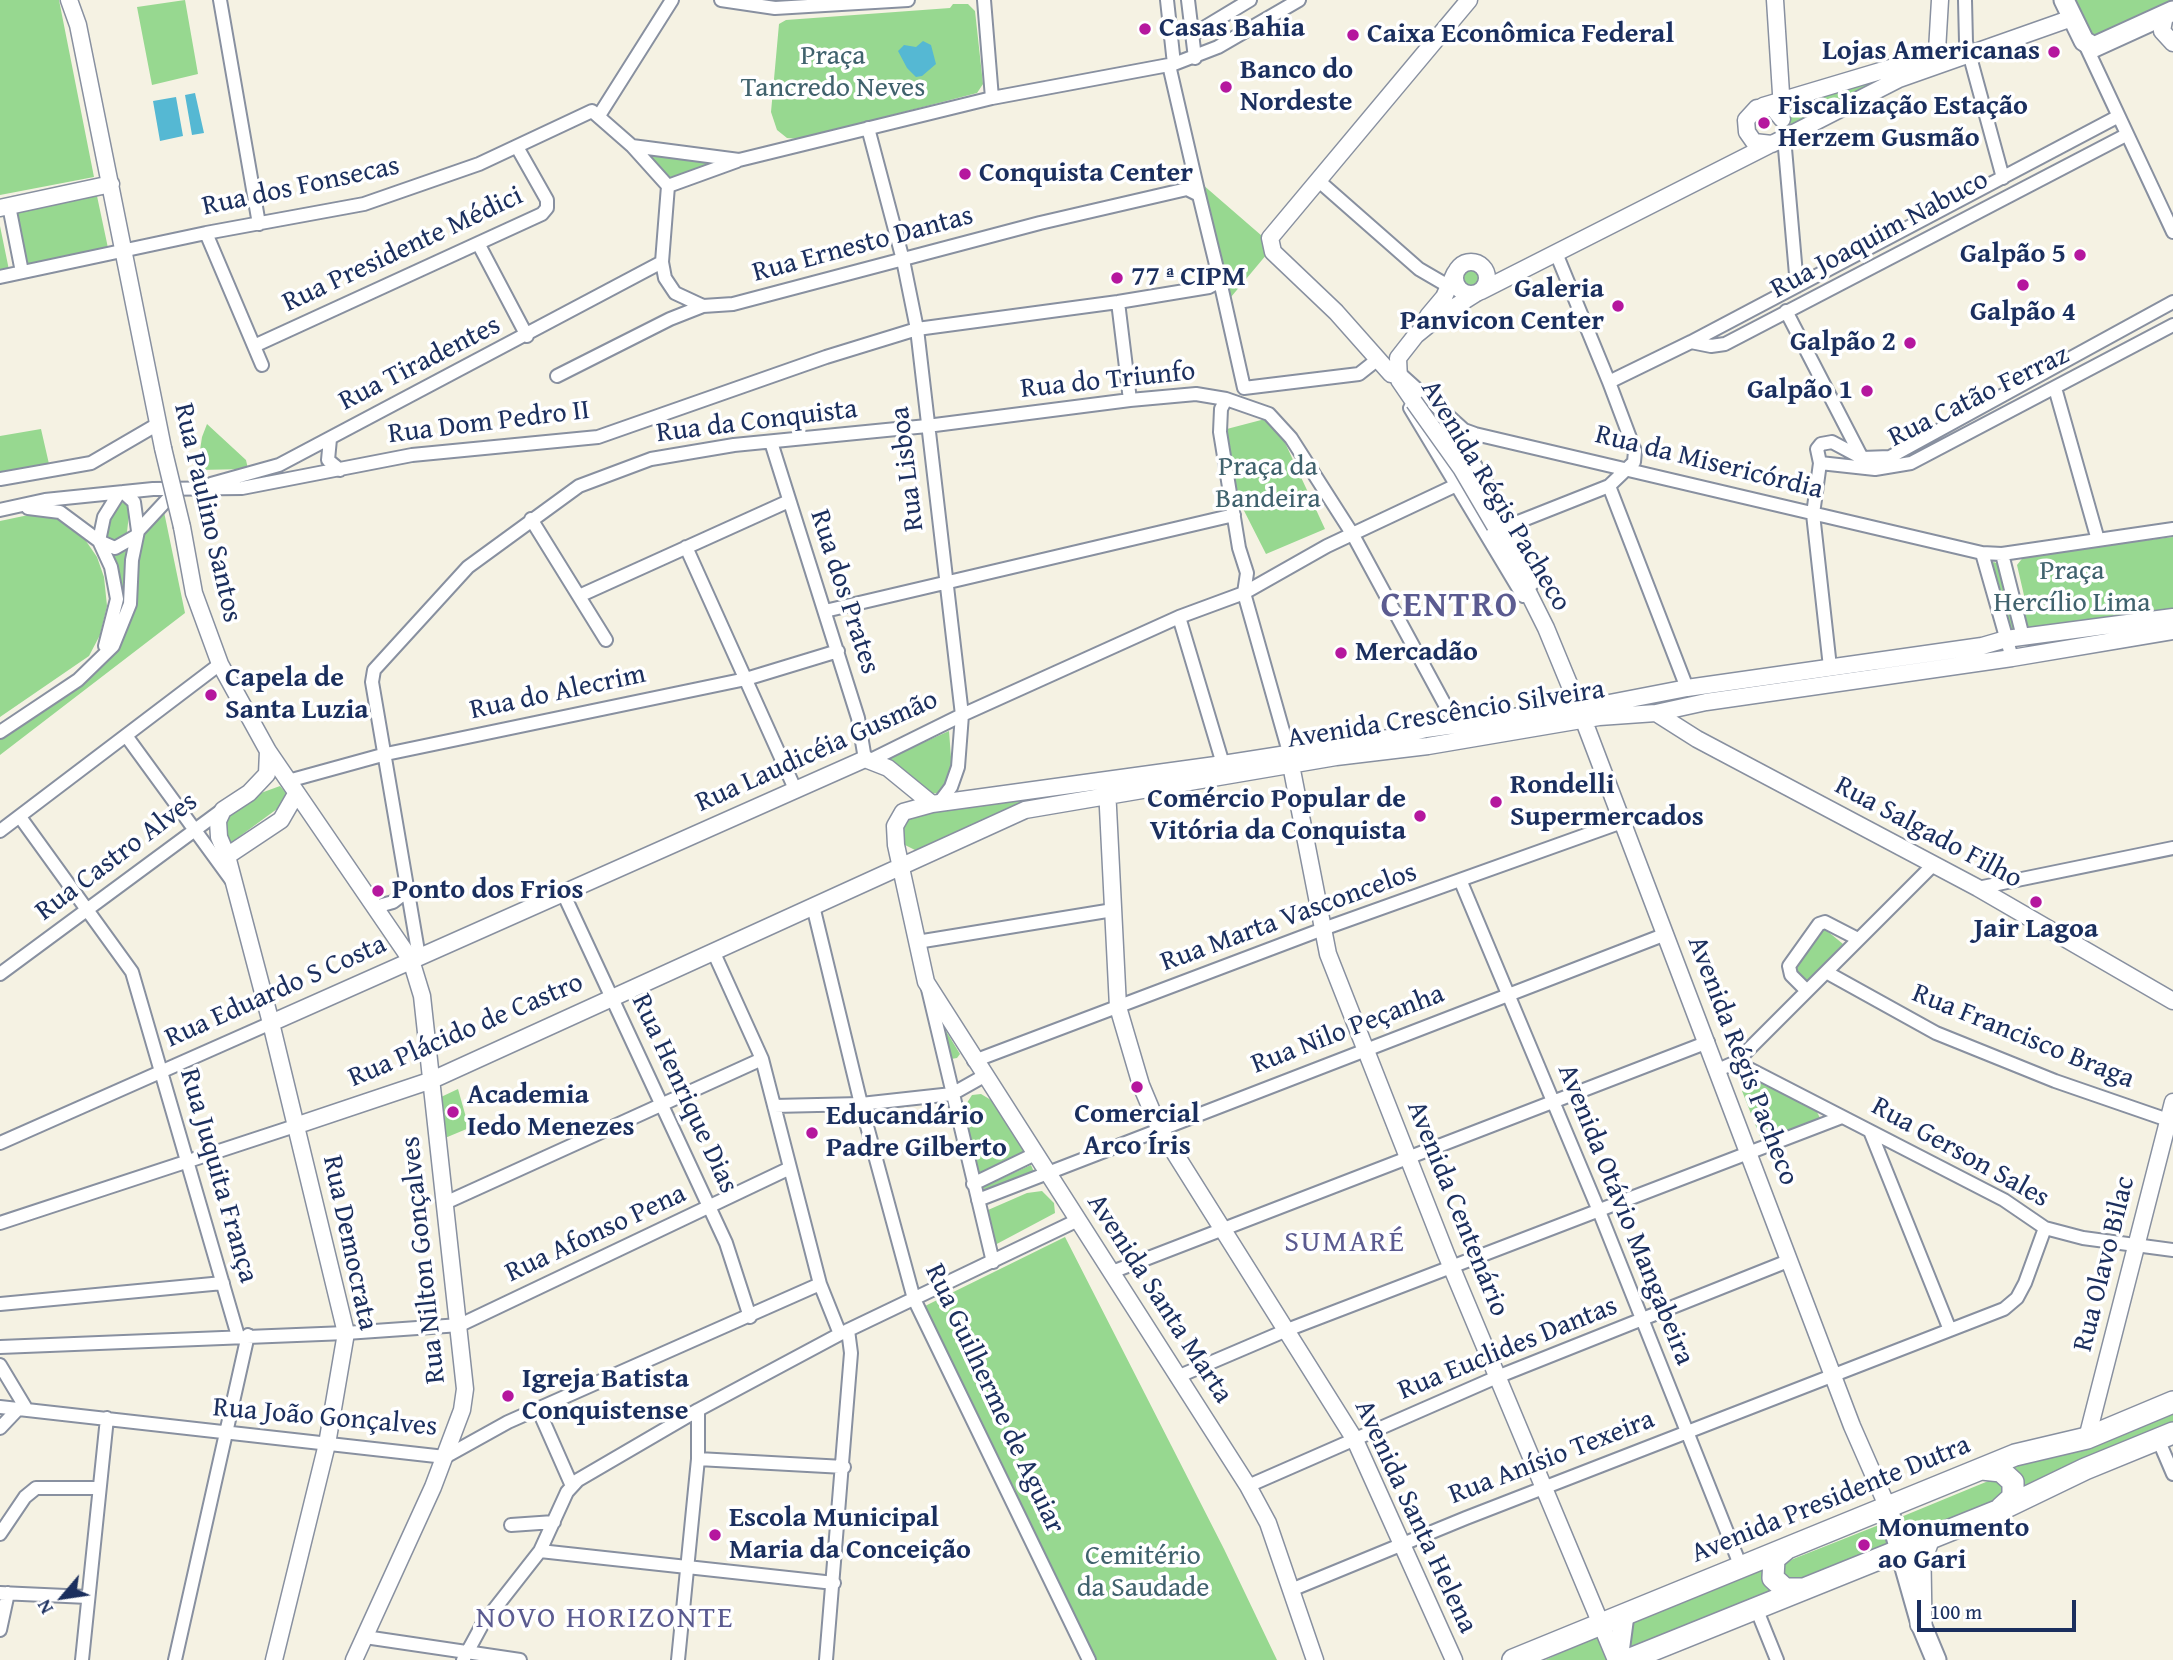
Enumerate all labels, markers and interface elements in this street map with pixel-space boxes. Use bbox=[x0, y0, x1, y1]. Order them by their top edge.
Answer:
place label: Casas Bahia bbox=[1159, 12, 1305, 46]
place label: Caixa Econômica Federal bbox=[1367, 18, 1674, 52]
marker: Casas Bahia bbox=[1137, 21, 1153, 37]
marker: Caixa Econômica Federal bbox=[1345, 27, 1361, 43]
place label: Lojas Americanas bbox=[1822, 35, 2040, 69]
park label: Praça Tancredo Neves bbox=[741, 40, 925, 106]
marker: Lojas Americanas bbox=[2046, 44, 2062, 60]
place label: Banco do Nordeste bbox=[1240, 54, 1353, 120]
marker: Banco do Nordeste bbox=[1218, 79, 1234, 95]
place label: Fiscalização Estação Herzem Gusmão bbox=[1778, 90, 2028, 156]
marker: Fiscalização Estação Herzem Gusmão bbox=[1756, 115, 1772, 131]
street label: Rua dos Fonsecas bbox=[199, 150, 403, 224]
place label: Conquista Center bbox=[979, 157, 1193, 191]
street label: Rua Joaquim Nabuco bbox=[1765, 163, 1995, 307]
marker: Conquista Center bbox=[957, 166, 973, 182]
street label: Rua Presidente Médici bbox=[278, 180, 528, 320]
street label: Rua Ernesto Dantas bbox=[749, 199, 977, 291]
place label: Galpão 5 bbox=[1960, 238, 2066, 272]
marker: Galpão 5 bbox=[2072, 247, 2088, 263]
place label: 77 ª CIPM bbox=[1131, 261, 1246, 295]
marker: 77 ª CIPM bbox=[1109, 270, 1125, 286]
place label: Galeria Panvicon Center bbox=[1400, 273, 1604, 339]
marker: Galpão 4 bbox=[2015, 277, 2031, 293]
place label: Galpão 4 bbox=[1970, 296, 2076, 330]
marker: Galeria Panvicon Center bbox=[1610, 298, 1626, 314]
street label: Rua Tiradentes bbox=[334, 309, 506, 419]
place label: Galpão 2 bbox=[1790, 326, 1896, 360]
marker: Galpão 2 bbox=[1902, 335, 1918, 351]
street label: Rua Catão Ferraz bbox=[1883, 339, 2075, 455]
street label: Rua do Triunfo bbox=[1019, 355, 1197, 407]
street label: Avenida Régis Pacheco bbox=[1413, 374, 1577, 618]
place label: Galpão 1 bbox=[1747, 374, 1853, 408]
marker: Galpão 1 bbox=[1859, 383, 1875, 399]
street label: Rua da Conquista bbox=[655, 393, 859, 451]
street label: Rua Dom Pedro II bbox=[386, 394, 592, 452]
street label: Rua Paulino Santos bbox=[165, 400, 249, 626]
street label: Rua Lisboa bbox=[884, 405, 932, 533]
street label: Rua da Misericórdia bbox=[1592, 418, 1826, 508]
park label: Praça da Bandeira bbox=[1215, 451, 1321, 517]
street label: Rua dos Prates bbox=[802, 506, 886, 678]
park label: Praça Hercílio Lima bbox=[1994, 555, 2150, 621]
district label: CENTRO bbox=[1382, 586, 1518, 628]
place label: Mercadão bbox=[1355, 636, 1478, 670]
marker: Mercadão bbox=[1333, 645, 1349, 661]
street label: Rua do Alecrim bbox=[467, 658, 649, 728]
place label: Capela de Santa Luzia bbox=[225, 662, 369, 728]
street label: Avenida Crescêncio Silveira bbox=[1285, 673, 1607, 757]
street label: Rua Laudicéia Gusmão bbox=[691, 683, 943, 821]
marker: Capela de Santa Luzia bbox=[203, 687, 219, 703]
place label: Rondelli Supermercados bbox=[1510, 769, 1704, 835]
street label: Rua Salgado Filho bbox=[1829, 769, 2027, 897]
place label: Comércio Popular de Vitória da Conquista bbox=[1147, 783, 1406, 849]
street label: Rua Castro Alves bbox=[29, 785, 205, 929]
marker: Rondelli Supermercados bbox=[1488, 794, 1504, 810]
marker: Comércio Popular de Vitória da Conquista bbox=[1412, 808, 1428, 824]
street label: Rua Marta Vasconcelos bbox=[1156, 856, 1422, 980]
place label: Ponto dos Frios bbox=[392, 874, 584, 908]
marker: Ponto dos Frios bbox=[370, 883, 386, 899]
marker: Jair Lagoa bbox=[2028, 894, 2044, 910]
place label: Jair Lagoa bbox=[1974, 913, 2098, 947]
street label: Rua Eduardo S Costa bbox=[160, 928, 392, 1056]
street label: Avenida Régis Pacheco bbox=[1679, 932, 1805, 1190]
street label: Rua Plácido de Castro bbox=[344, 966, 588, 1096]
street label: Rua Francisco Braga bbox=[1907, 977, 2139, 1097]
street label: Rua Nilo Peçanha bbox=[1247, 978, 1449, 1082]
street label: Rua Henrique Dias bbox=[623, 989, 745, 1199]
street label: Avenida Otávio Mangabeira bbox=[1549, 1060, 1701, 1370]
street label: Rua Juquita França bbox=[171, 1065, 265, 1287]
place label: Academia Iedo Menezes bbox=[467, 1079, 635, 1145]
marker: Comercial Arco Íris bbox=[1129, 1079, 1145, 1095]
street label: Rua Gerson Sales bbox=[1865, 1090, 2055, 1216]
street label: Avenida Centenário bbox=[1398, 1096, 1516, 1322]
place label: Comercial Arco Íris bbox=[1074, 1098, 1200, 1164]
place label: Educandário Padre Gilberto bbox=[826, 1100, 1007, 1166]
marker: Academia Iedo Menezes bbox=[445, 1104, 461, 1120]
marker: Educandário Padre Gilberto bbox=[804, 1125, 820, 1141]
street label: Rua Nilton Gonçalves bbox=[394, 1135, 454, 1385]
street label: Rua Democrata bbox=[314, 1152, 384, 1334]
street label: Rua Olavo Bilac bbox=[2067, 1173, 2143, 1355]
street label: Rua Afonso Pena bbox=[500, 1177, 692, 1291]
street label: Avenida Santa Marta bbox=[1079, 1188, 1239, 1410]
district label: SUMARÉ bbox=[1285, 1225, 1405, 1261]
street label: Rua Guilherme de Aguiar bbox=[917, 1259, 1071, 1539]
street label: Rua Euclides Dantas bbox=[1394, 1290, 1622, 1408]
place label: Igreja Batista Conquistense bbox=[522, 1363, 689, 1429]
marker: Igreja Batista Conquistense bbox=[500, 1388, 516, 1404]
street label: Rua João Gonçalves bbox=[211, 1391, 439, 1445]
street label: Avenida Santa Helena bbox=[1346, 1395, 1484, 1639]
street label: Rua Anísio Texeira bbox=[1445, 1403, 1659, 1513]
street label: Avenida Presidente Dutra bbox=[1687, 1429, 1975, 1571]
place label: Escola Municipal Maria da Conceição bbox=[729, 1502, 971, 1568]
place label: Monumento ao Gari bbox=[1878, 1512, 2029, 1578]
marker: Escola Municipal Maria da Conceição bbox=[707, 1527, 723, 1543]
marker: Monumento ao Gari bbox=[1856, 1537, 1872, 1553]
park label: Cemitério da Saudade bbox=[1077, 1540, 1209, 1606]
north arrow bbox=[28, 1562, 98, 1632]
scale bar bbox=[1921, 1586, 2080, 1630]
text: N bbox=[29, 1595, 60, 1620]
text: 100 m bbox=[1930, 1596, 1982, 1627]
district label: NOVO HORIZONTE bbox=[477, 1601, 733, 1637]

